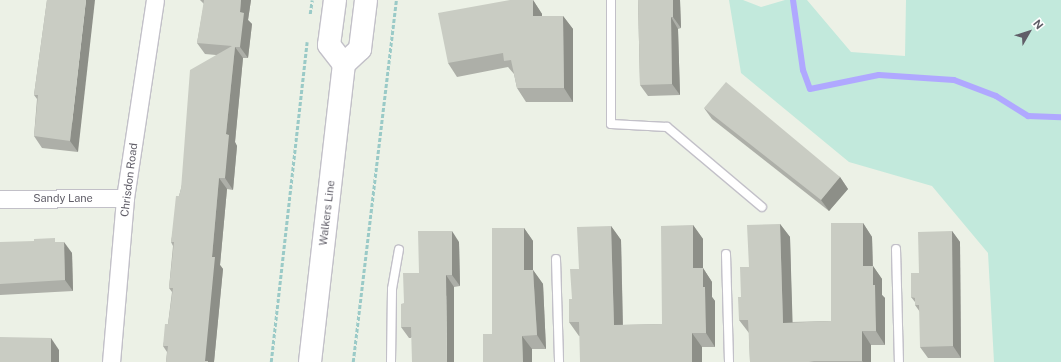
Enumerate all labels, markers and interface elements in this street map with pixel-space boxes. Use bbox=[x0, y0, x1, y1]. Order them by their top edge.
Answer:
north arrow bbox=[1009, 12, 1049, 52]
text: N bbox=[1031, 17, 1046, 32]
street label: Chrisdon Road bbox=[118, 142, 140, 218]
street label: Walkers Line bbox=[316, 180, 338, 246]
street label: Sandy Lane bbox=[33, 191, 93, 205]

